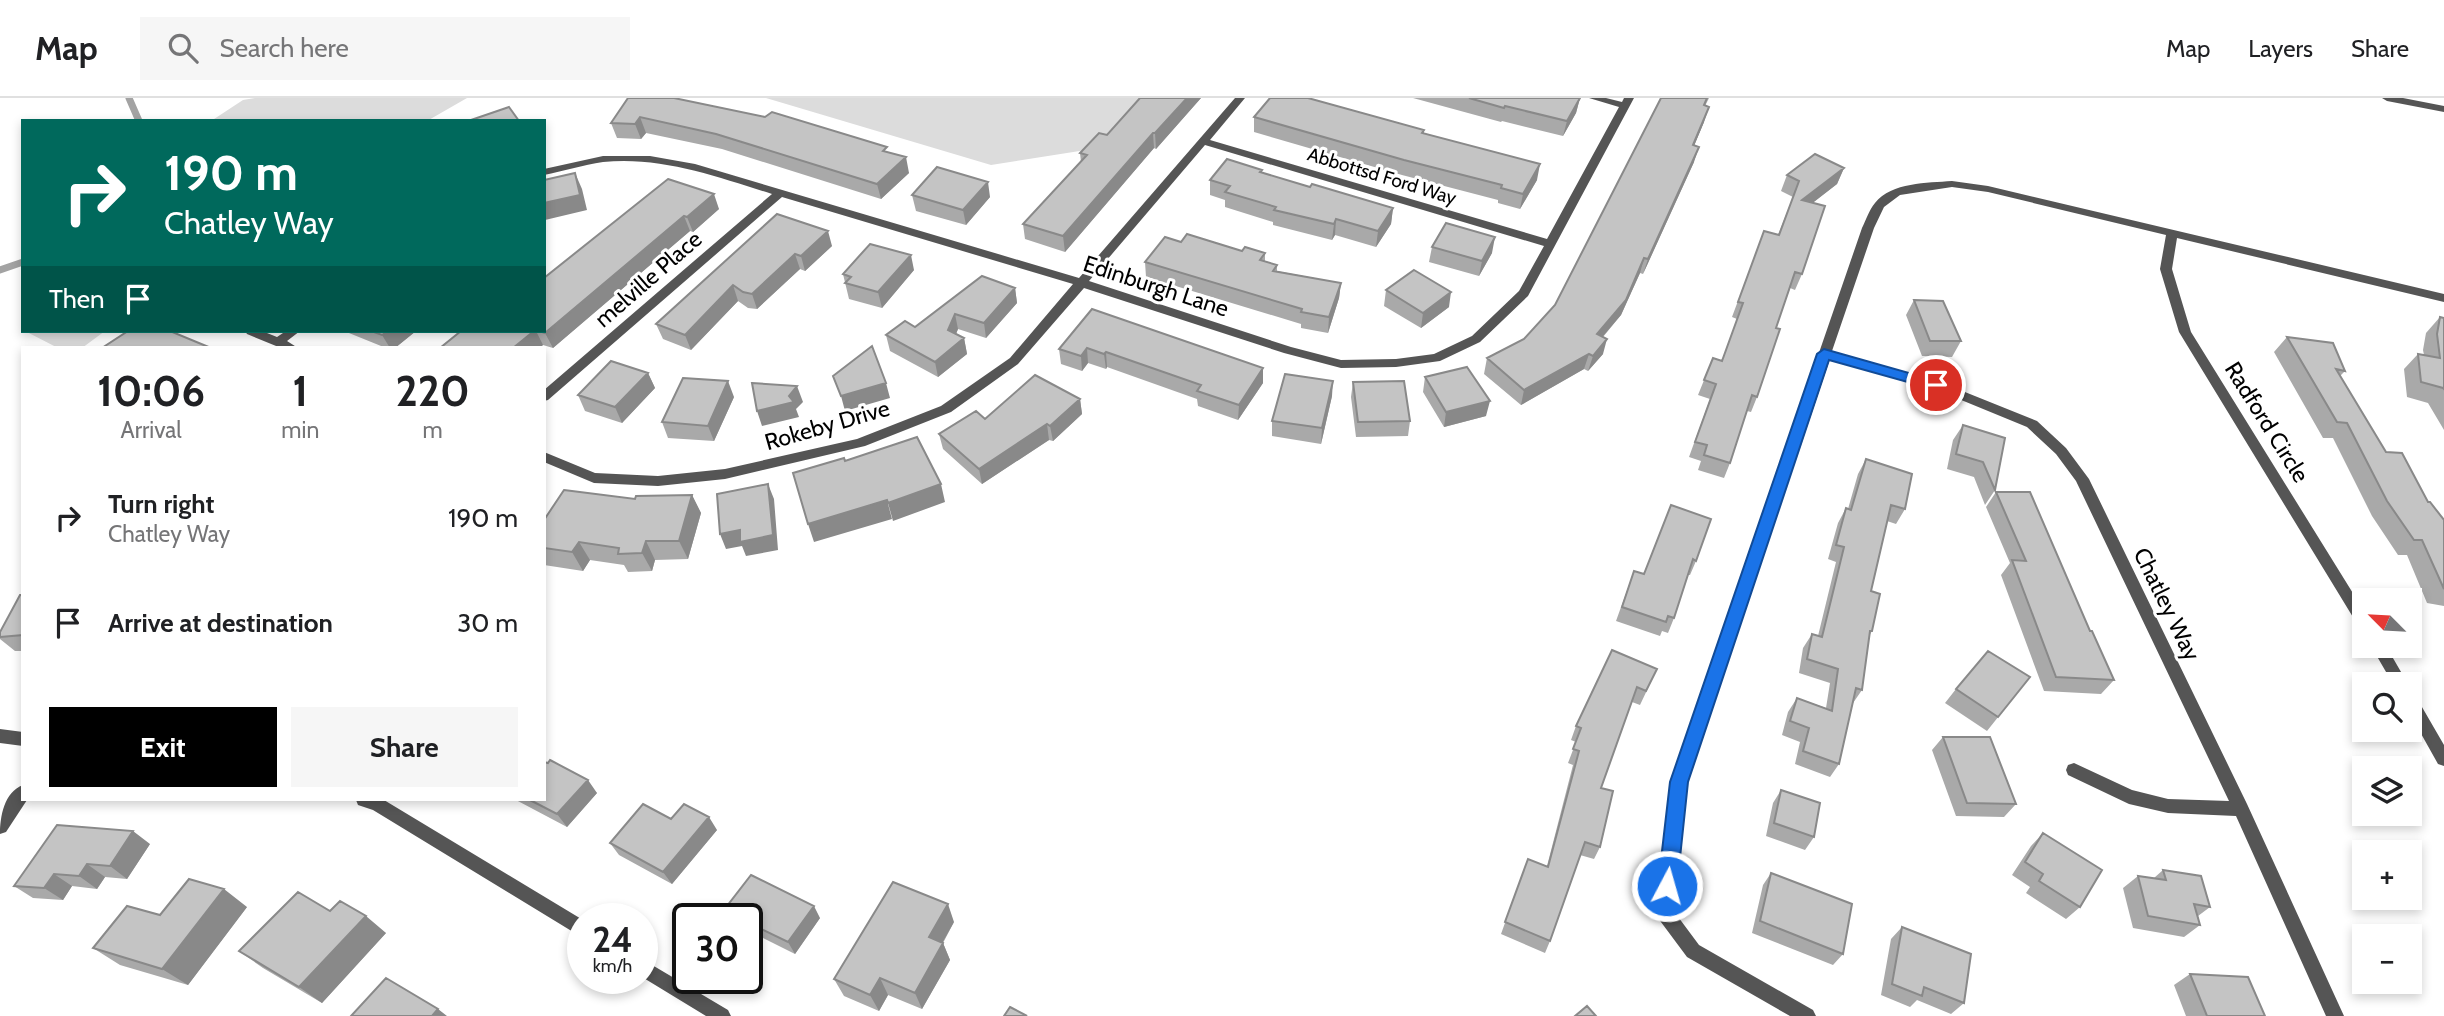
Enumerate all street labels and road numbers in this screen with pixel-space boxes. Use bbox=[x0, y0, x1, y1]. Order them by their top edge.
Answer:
street label: Abbottsd Ford Way bbox=[1305, 142, 1460, 210]
street label: melville Place bbox=[589, 225, 707, 333]
street label: Edinburgh Lane bbox=[1080, 249, 1232, 323]
street label: Radford Circle bbox=[2219, 357, 2315, 488]
street label: Rokeby Drive bbox=[761, 394, 893, 456]
street label: Chatley Way bbox=[2128, 543, 2206, 665]

